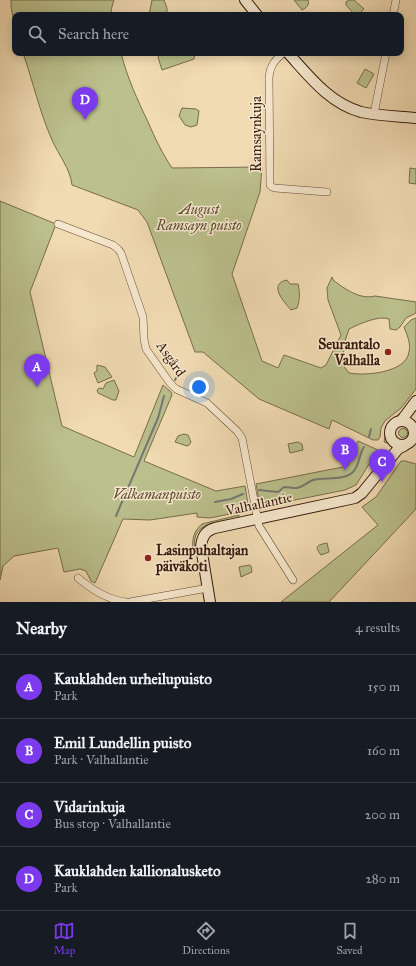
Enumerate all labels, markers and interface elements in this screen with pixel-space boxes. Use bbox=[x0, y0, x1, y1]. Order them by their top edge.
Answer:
search box bbox=[12, 12, 404, 56]
icon: search bbox=[26, 23, 48, 45]
text: Search here bbox=[58, 25, 129, 43]
pin: D bbox=[72, 87, 98, 120]
street label: Ramsaynkuja bbox=[248, 96, 265, 172]
park label: August Ramsayn puisto bbox=[155, 201, 242, 235]
place label: Seurantalo Valhalla bbox=[318, 336, 381, 369]
street label: Asgård bbox=[152, 337, 189, 380]
marker: Seurantalo Valhalla bbox=[383, 347, 393, 357]
pin: A bbox=[24, 354, 50, 387]
your location bbox=[189, 377, 209, 397]
pin: B bbox=[332, 437, 358, 470]
pin: C bbox=[369, 449, 395, 482]
park label: Valkamanpuisto bbox=[113, 486, 201, 504]
street label: Valhallantie bbox=[223, 489, 294, 520]
place label: Lasinpuhaltajan päiväkoti bbox=[155, 542, 249, 576]
marker: Lasinpuhaltajan päiväkoti bbox=[143, 553, 153, 563]
text: Nearby bbox=[16, 618, 67, 639]
text: 4 results bbox=[355, 620, 400, 636]
text: Kauklahden urheilupuisto bbox=[54, 670, 212, 688]
text: A bbox=[25, 679, 33, 695]
text: 150 m bbox=[368, 679, 400, 695]
text: Park bbox=[54, 688, 78, 704]
text: Emil Lundellin puisto bbox=[54, 734, 191, 752]
text: B bbox=[25, 743, 33, 759]
text: 160 m bbox=[367, 743, 400, 759]
text: Park · Valhallantie bbox=[54, 752, 149, 768]
text: Vidarinkuja bbox=[54, 798, 125, 816]
text: C bbox=[25, 807, 33, 823]
text: 200 m bbox=[365, 807, 400, 823]
text: Bus stop · Valhallantie bbox=[54, 816, 171, 832]
text: Kauklahden kallionalusketo bbox=[54, 862, 221, 880]
text: D bbox=[24, 871, 34, 887]
text: 280 m bbox=[365, 871, 400, 887]
text: Park bbox=[54, 880, 78, 896]
tab: Map bbox=[53, 920, 75, 957]
tab: Directions bbox=[182, 920, 230, 957]
tab: Saved bbox=[336, 920, 363, 957]

